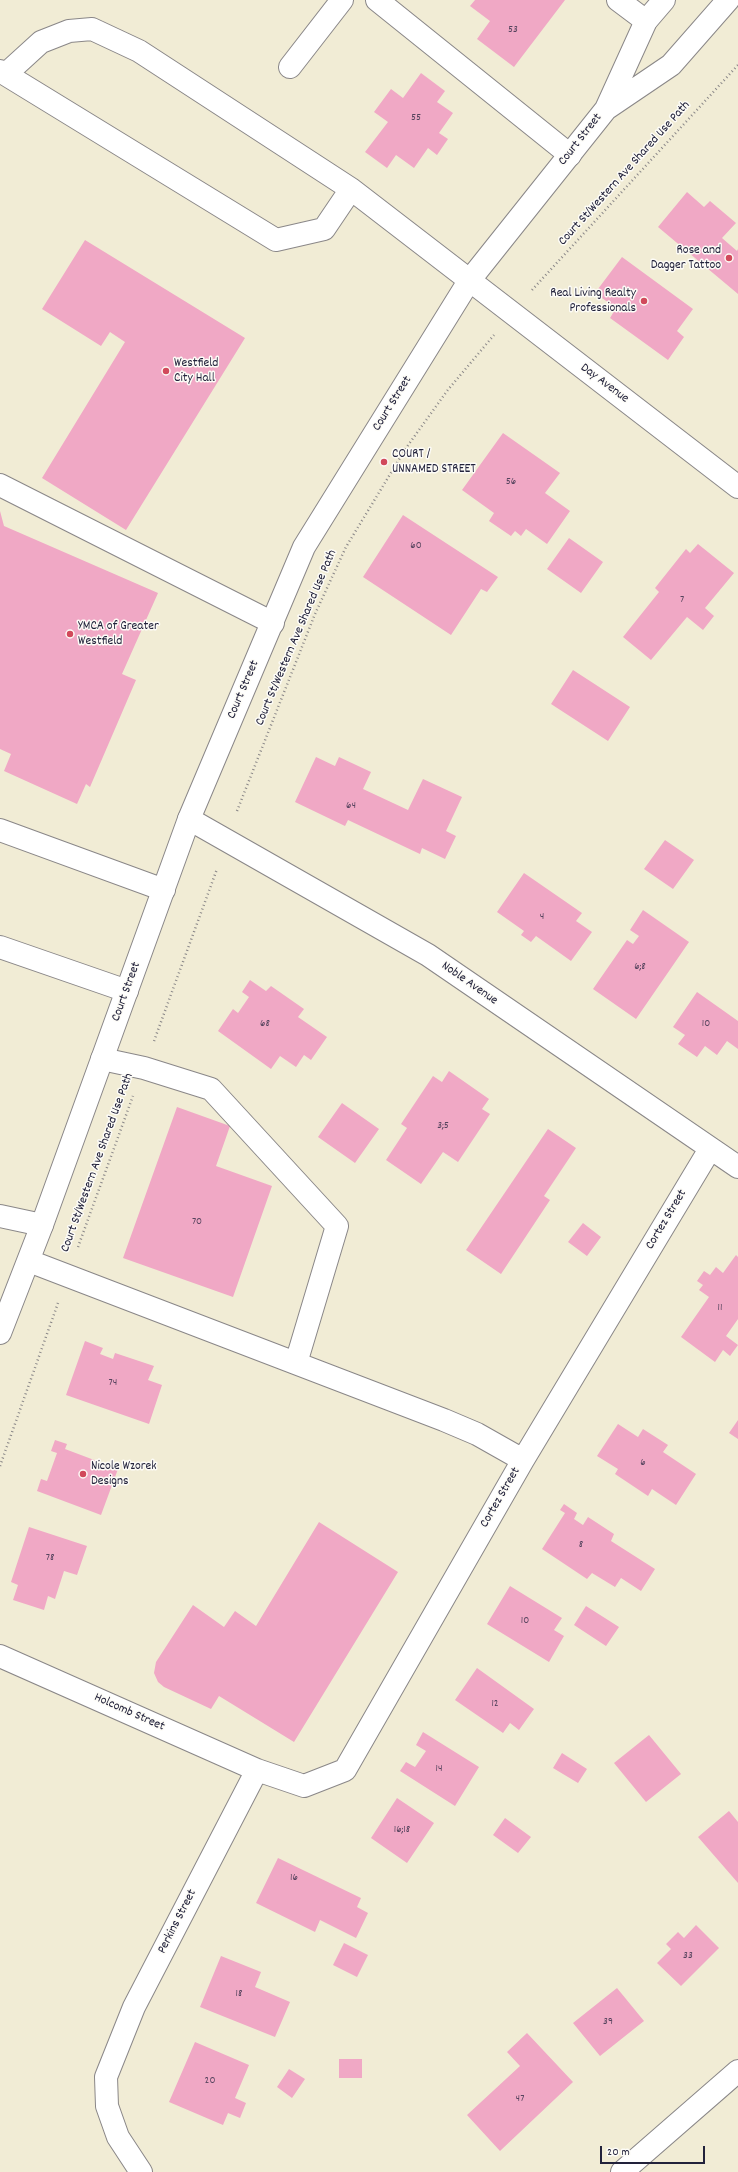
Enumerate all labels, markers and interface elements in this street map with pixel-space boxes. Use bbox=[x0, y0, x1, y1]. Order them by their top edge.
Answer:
house number: 53 bbox=[508, 23, 518, 37]
street label: Court St/Western Ave Shared Use Path bbox=[556, 98, 694, 250]
house number: 55 bbox=[411, 111, 421, 125]
street label: Court Street bbox=[556, 111, 606, 169]
place label: Rose and Dagger Tattoo bbox=[651, 243, 721, 274]
marker: Rose and Dagger Tattoo bbox=[724, 253, 734, 263]
place label: Real Living Realty Professionals bbox=[550, 286, 636, 317]
marker: Real Living Realty Professionals bbox=[639, 296, 649, 306]
place label: Westfield City Hall bbox=[174, 356, 218, 387]
street label: Day Avenue bbox=[577, 361, 631, 407]
marker: Westfield City Hall bbox=[161, 366, 171, 376]
street label: Court Street bbox=[370, 374, 416, 434]
place label: COURT / UNNAMED STREET bbox=[392, 447, 476, 478]
marker: COURT / UNNAMED STREET bbox=[379, 457, 389, 467]
house number: 56 bbox=[506, 475, 516, 489]
house number: 60 bbox=[410, 539, 422, 553]
street label: Court St/Western Ave Shared Use Path bbox=[253, 548, 341, 728]
house number: 7 bbox=[680, 593, 684, 607]
place label: YMCA of Greater Westfield bbox=[78, 619, 159, 650]
marker: YMCA of Greater Westfield bbox=[65, 629, 75, 639]
street label: Court Street bbox=[225, 658, 263, 722]
house number: 64 bbox=[346, 799, 356, 813]
house number: 4 bbox=[540, 910, 544, 924]
street label: Noble Avenue bbox=[438, 959, 500, 1009]
street label: Court Street bbox=[109, 960, 145, 1024]
house number: 6;8 bbox=[634, 960, 646, 974]
house number: 68 bbox=[260, 1017, 270, 1031]
house number: 10 bbox=[702, 1017, 710, 1031]
street label: Court St/Western Ave Shared Use Path bbox=[58, 1071, 138, 1255]
house number: 3;5 bbox=[437, 1119, 449, 1133]
street label: Cortez Street bbox=[643, 1187, 691, 1253]
house number: 70 bbox=[192, 1215, 202, 1229]
house number: 11 bbox=[718, 1301, 722, 1315]
house number: 74 bbox=[109, 1376, 117, 1390]
house number: 6 bbox=[640, 1456, 646, 1470]
place label: Nicole Wzorek Designs bbox=[91, 1459, 157, 1490]
street label: Cortez Street bbox=[477, 1465, 525, 1531]
marker: Nicole Wzorek Designs bbox=[78, 1469, 88, 1479]
house number: 8 bbox=[579, 1538, 583, 1552]
house number: 78 bbox=[46, 1551, 54, 1565]
house number: 10 bbox=[521, 1614, 529, 1628]
street label: Holcomb Street bbox=[91, 1690, 167, 1736]
house number: 12 bbox=[491, 1697, 499, 1711]
house number: 14 bbox=[436, 1762, 442, 1776]
house number: 16;18 bbox=[394, 1823, 410, 1837]
house number: 16 bbox=[290, 1871, 298, 1885]
street label: Perkins Street bbox=[155, 1887, 201, 1957]
house number: 33 bbox=[683, 1949, 693, 1963]
house number: 18 bbox=[236, 1987, 242, 2001]
house number: 39 bbox=[603, 2015, 613, 2029]
house number: 20 bbox=[205, 2074, 215, 2088]
house number: 47 bbox=[516, 2092, 524, 2106]
scale bar bbox=[602, 2138, 707, 2164]
text: 20 m bbox=[607, 2144, 630, 2161]

